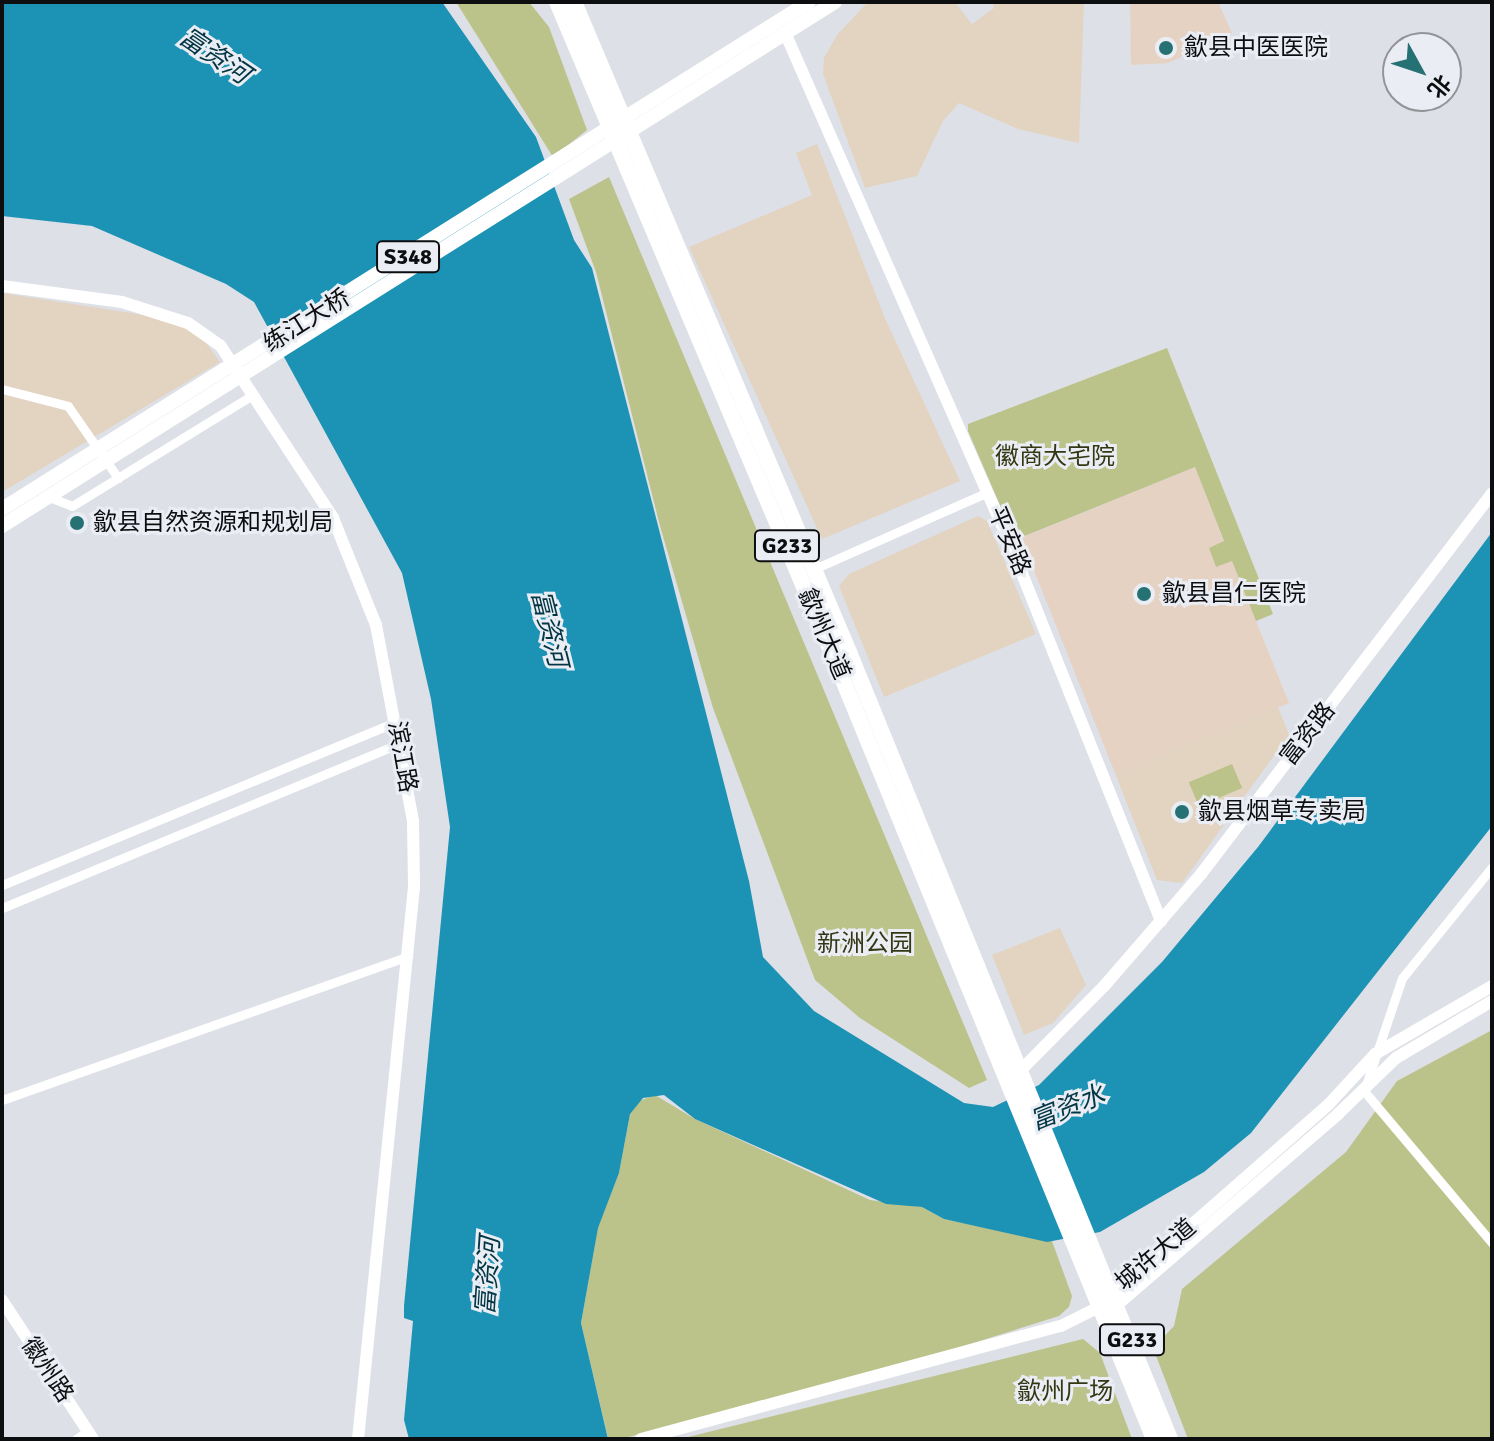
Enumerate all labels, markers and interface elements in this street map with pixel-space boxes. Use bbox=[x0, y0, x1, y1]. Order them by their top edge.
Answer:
water label: 富资河 bbox=[173, 22, 255, 92]
north arrow bbox=[1382, 32, 1462, 112]
place label: 歙县中医医院 bbox=[1184, 34, 1328, 62]
marker: 歙县中医医院 bbox=[1155, 37, 1177, 59]
text: 北 bbox=[1422, 69, 1457, 104]
road number: S348 bbox=[376, 239, 440, 275]
street label: 练江大桥 bbox=[259, 283, 355, 359]
park label: 徽商大宅院 bbox=[995, 443, 1115, 471]
street label: 平安路 bbox=[982, 502, 1036, 580]
place label: 歙县自然资源和规划局 bbox=[93, 509, 333, 537]
marker: 歙县自然资源和规划局 bbox=[68, 514, 86, 532]
road number: G233 bbox=[753, 528, 821, 564]
place label: 歙县昌仁医院 bbox=[1162, 580, 1306, 608]
marker: 歙县昌仁医院 bbox=[1133, 583, 1155, 605]
street label: 歙州大道 bbox=[792, 584, 856, 684]
water label: 富资河 bbox=[523, 587, 573, 671]
street label: 富资路 bbox=[1274, 697, 1342, 771]
street label: 滨江路 bbox=[382, 719, 422, 795]
place label: 歙县烟草专卖局 bbox=[1198, 798, 1366, 826]
marker: 歙县烟草专卖局 bbox=[1173, 803, 1191, 821]
park label: 新洲公园 bbox=[817, 930, 913, 958]
water label: 富资水 bbox=[1026, 1080, 1110, 1138]
street label: 城许大道 bbox=[1110, 1213, 1202, 1297]
water label: 富资河 bbox=[471, 1236, 507, 1316]
road number: G233 bbox=[1098, 1322, 1166, 1358]
street label: 徽州路 bbox=[15, 1332, 79, 1408]
park label: 歙州广场 bbox=[1017, 1378, 1113, 1406]

